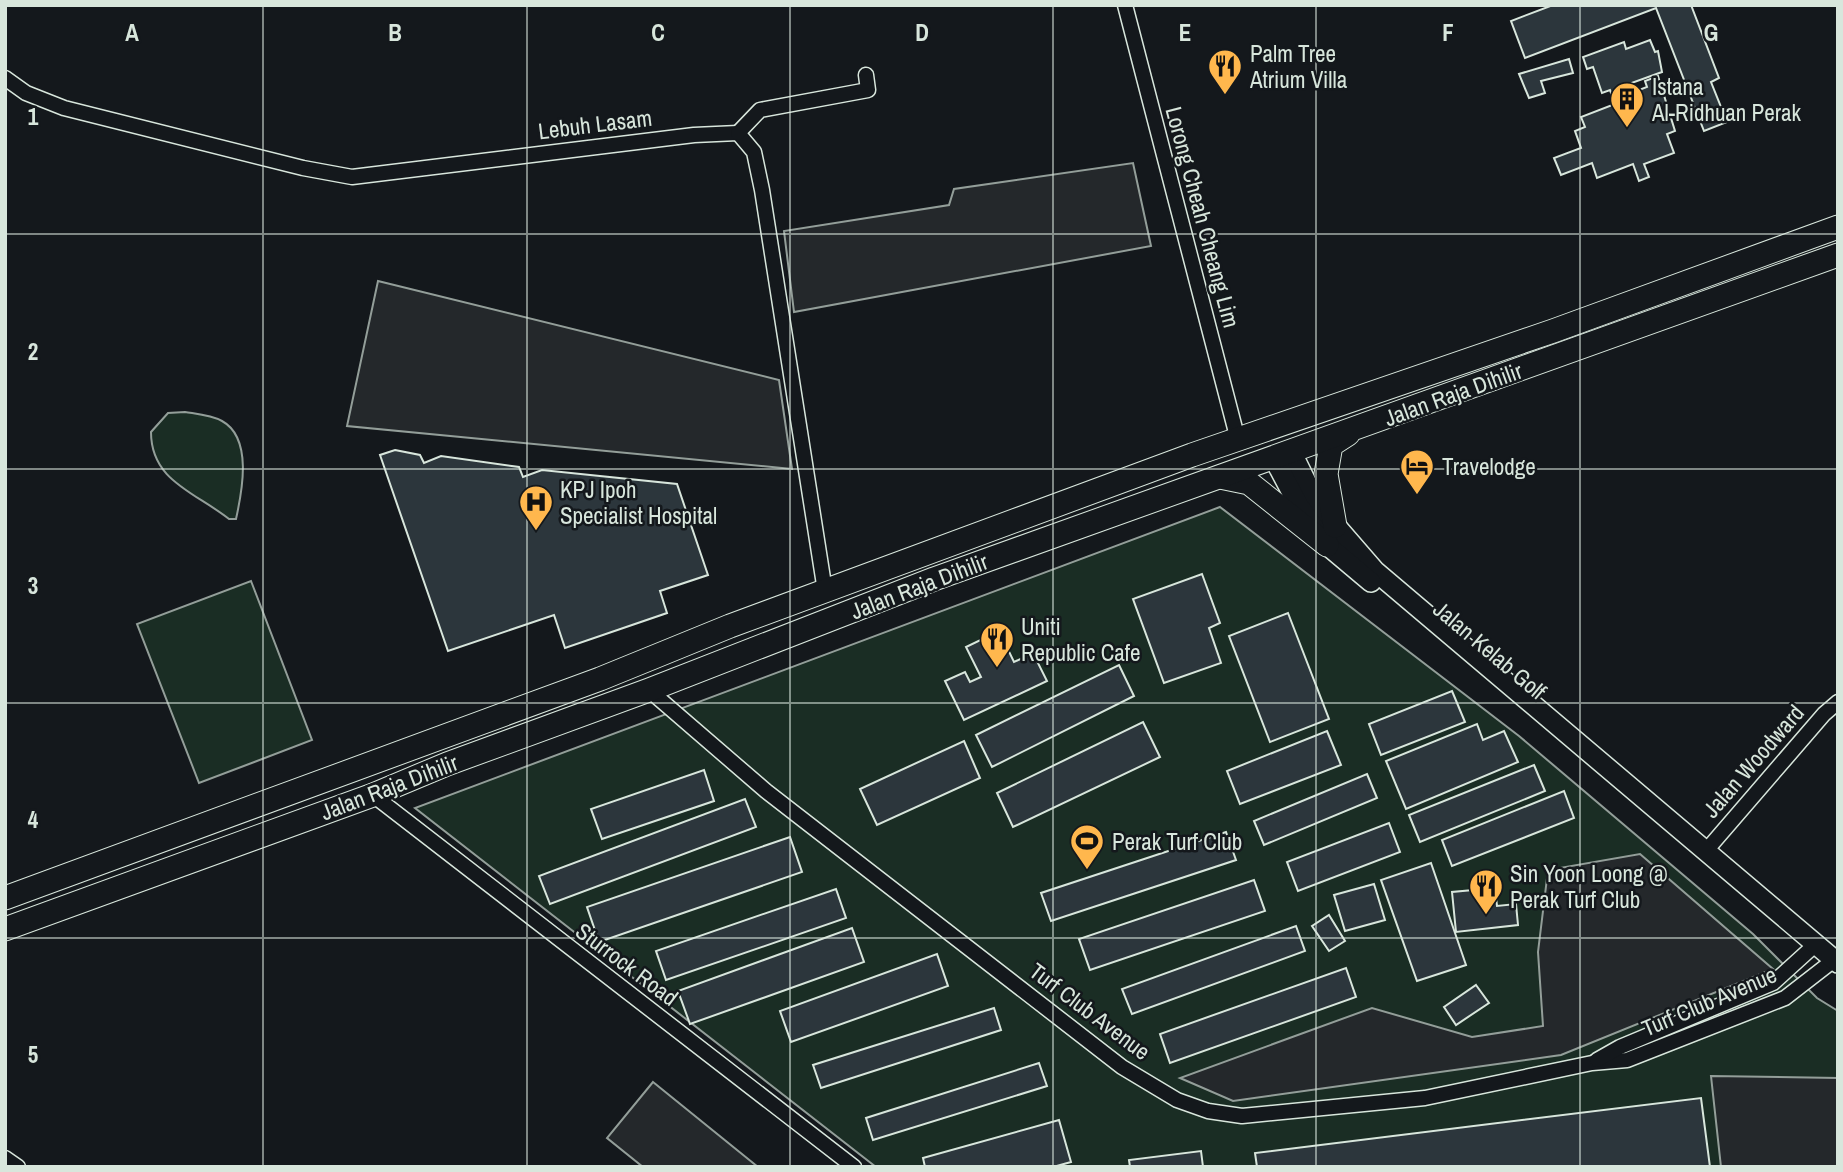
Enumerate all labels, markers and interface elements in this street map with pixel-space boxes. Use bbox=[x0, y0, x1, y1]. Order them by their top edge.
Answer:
text: A bbox=[125, 17, 139, 48]
text: B bbox=[388, 17, 402, 48]
text: C bbox=[651, 17, 665, 48]
text: D bbox=[915, 17, 929, 48]
text: E bbox=[1179, 17, 1191, 48]
text: F bbox=[1442, 17, 1454, 48]
text: G bbox=[1704, 17, 1718, 48]
place label: Palm Tree Atrium Villa bbox=[1249, 38, 1348, 95]
restaurant icon: Palm Tree Atrium Villa bbox=[1206, 47, 1244, 96]
place label: Istana Al-Ridhuan Perak bbox=[1651, 71, 1801, 128]
building icon: Istana Al-Ridhuan Perak bbox=[1608, 80, 1646, 129]
text: 1 bbox=[28, 101, 39, 132]
street label: Lebuh Lasam bbox=[536, 102, 654, 146]
street label: Lorong Cheah Cheang Lim bbox=[1159, 103, 1247, 331]
text: 2 bbox=[28, 336, 38, 367]
street label: Jalan Raja Dihilir bbox=[1380, 354, 1527, 433]
hotel icon: Travelodge bbox=[1398, 447, 1436, 496]
place label: Travelodge bbox=[1442, 451, 1536, 482]
place label: KPJ Ipoh Specialist Hospital bbox=[560, 474, 717, 531]
hospital icon: KPJ Ipoh Specialist Hospital bbox=[517, 483, 555, 532]
street label: Jalan Raja Dihilir bbox=[846, 545, 993, 626]
text: 3 bbox=[28, 570, 38, 601]
street label: Jalan Kelab Golf bbox=[1427, 594, 1554, 707]
place label: Uniti Republic Cafe bbox=[1021, 611, 1141, 668]
restaurant icon: Uniti Republic Cafe bbox=[978, 620, 1016, 669]
street label: Jalan Woodward bbox=[1695, 698, 1811, 824]
street label: Jalan Raja Dihilir bbox=[316, 746, 463, 827]
text: 4 bbox=[28, 804, 39, 835]
sports icon: Perak Turf Club bbox=[1068, 822, 1106, 871]
place label: Perak Turf Club bbox=[1112, 826, 1242, 857]
place label: Sin Yoon Loong @ Perak Turf Club bbox=[1510, 858, 1668, 915]
restaurant icon: Sin Yoon Loong @ Perak Turf Club bbox=[1467, 867, 1505, 916]
street label: Sturrock Road bbox=[570, 915, 684, 1013]
street label: Turf Club Avenue bbox=[1023, 955, 1157, 1067]
street label: Turf Club Avenue bbox=[1637, 959, 1781, 1043]
text: 5 bbox=[28, 1039, 38, 1070]

